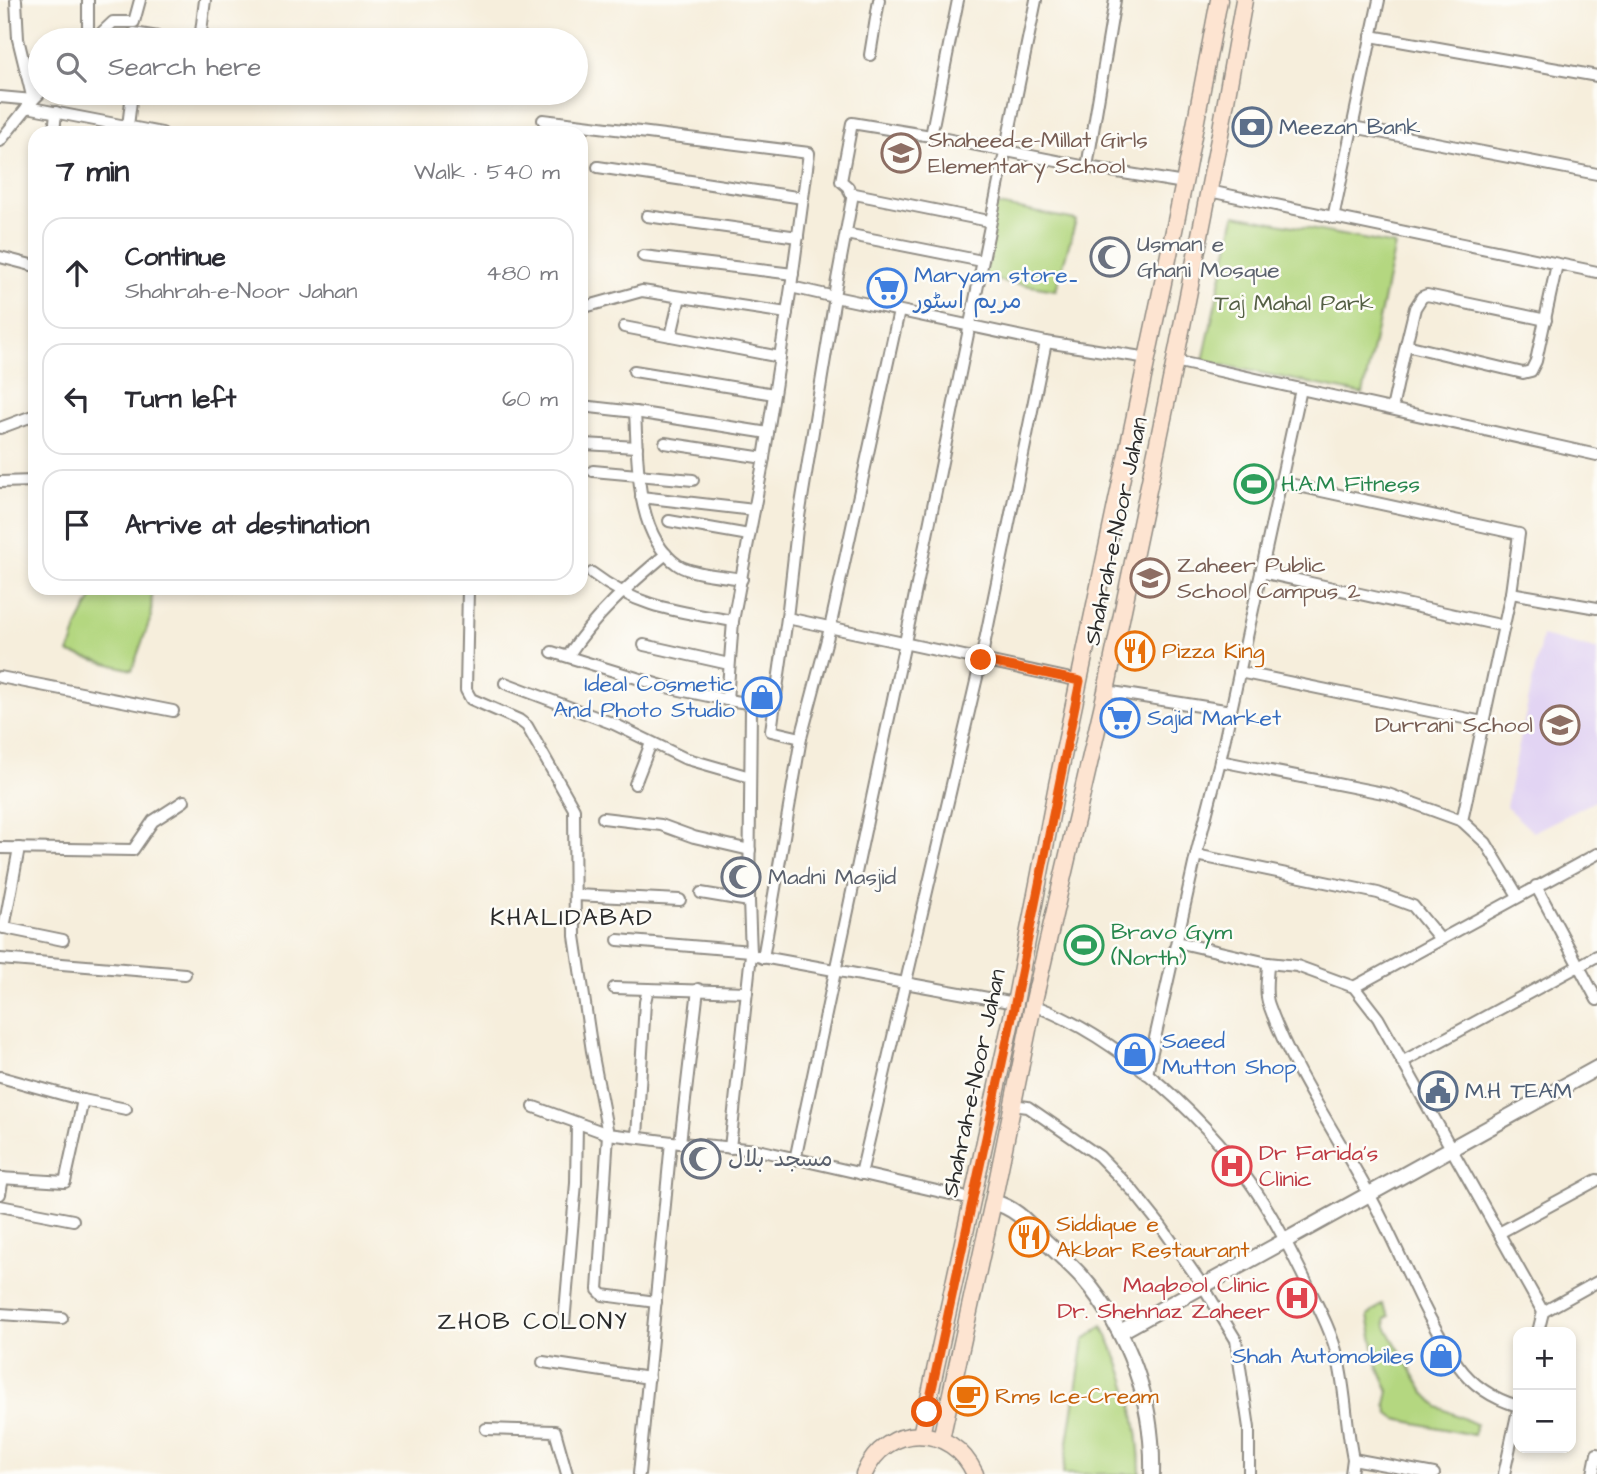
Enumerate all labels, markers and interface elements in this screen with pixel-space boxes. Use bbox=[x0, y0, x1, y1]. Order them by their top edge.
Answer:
search box bbox=[28, 28, 588, 105]
icon: search bbox=[52, 48, 90, 86]
text: Search here bbox=[108, 49, 261, 85]
bank icon: Meezan Bank bbox=[1231, 106, 1273, 148]
place label: Meezan Bank bbox=[1279, 111, 1420, 143]
place label: Shaheed-e-Millat Girls Elementary School bbox=[928, 124, 1148, 183]
school or university icon: Shaheed-e-Millat Girls Elementary School bbox=[880, 132, 922, 174]
text: 7 min bbox=[56, 151, 129, 193]
text: Walk · 540 m bbox=[414, 156, 560, 188]
place label: Usman e Ghani Mosque bbox=[1137, 228, 1280, 286]
mosque icon: Usman e Ghani Mosque bbox=[1089, 236, 1131, 278]
text: Continue bbox=[125, 239, 226, 275]
icon: ahead bbox=[58, 254, 96, 292]
text: 480 m bbox=[486, 257, 558, 289]
place label: Maryam store۔ مریم اسٹور bbox=[912, 259, 1079, 318]
supermarket icon: Maryam store۔ مریم اسٹور bbox=[866, 267, 908, 309]
text: Shahrah-e-Noor Jahan bbox=[125, 275, 357, 307]
park label: Taj Mahal Park bbox=[1214, 287, 1374, 319]
icon: left bbox=[58, 380, 96, 418]
text: Turn left bbox=[125, 381, 236, 417]
text: 60 m bbox=[502, 383, 558, 415]
street label: Shahrah-e-Noor Jahan bbox=[1076, 414, 1156, 648]
sports icon: H.A.M Fitness bbox=[1233, 463, 1275, 505]
place label: H.A.M Fitness bbox=[1281, 468, 1420, 500]
icon: arrive bbox=[58, 506, 96, 544]
text: Arrive at destination bbox=[125, 507, 370, 543]
place label: Zaheer Public School Campus 2 bbox=[1177, 549, 1361, 607]
school or university icon: Zaheer Public School Campus 2 bbox=[1129, 557, 1171, 599]
restaurant icon: Pizza King bbox=[1114, 630, 1156, 672]
place label: Pizza King bbox=[1162, 635, 1265, 668]
route end bbox=[965, 644, 996, 675]
place label: Ideal Cosmetic And Photo Studio bbox=[553, 668, 735, 726]
shop icon: Ideal Cosmetic And Photo Studio bbox=[741, 676, 783, 718]
supermarket icon: Sajid Market bbox=[1099, 697, 1141, 739]
place label: Sajid Market bbox=[1147, 702, 1282, 734]
school or university icon: Durrani School bbox=[1539, 704, 1581, 746]
place label: Durrani School bbox=[1375, 709, 1533, 741]
mosque icon: Madni Masjid bbox=[720, 856, 762, 898]
place label: Madni Masjid bbox=[768, 861, 897, 893]
district label: KHALIDABAD bbox=[490, 901, 654, 935]
place label: Bravo Gym (North) bbox=[1111, 916, 1232, 974]
sports icon: Bravo Gym (North) bbox=[1063, 924, 1105, 966]
street label: Shahrah-e-Noor Jahan bbox=[934, 966, 1014, 1200]
place label: Saeed Mutton Shop bbox=[1162, 1025, 1297, 1083]
shop icon: Saeed Mutton Shop bbox=[1114, 1033, 1156, 1075]
public building icon: M.H TEAM bbox=[1417, 1070, 1459, 1112]
place label: M.H TEAM bbox=[1465, 1075, 1572, 1107]
place label: Dr Farida's Clinic bbox=[1259, 1137, 1378, 1195]
mosque icon: مسجد بلال bbox=[680, 1138, 722, 1180]
place label: مسجد بلال bbox=[728, 1143, 833, 1175]
hospital icon: Dr Farida's Clinic bbox=[1211, 1145, 1253, 1187]
place label: Siddique e Akbar Restaurant bbox=[1056, 1208, 1250, 1266]
restaurant icon: Siddique e Akbar Restaurant bbox=[1008, 1216, 1050, 1258]
place label: Maqbool Clinic Dr. Shehnaz Zaheer bbox=[1057, 1269, 1270, 1327]
hospital icon: Maqbool Clinic Dr. Shehnaz Zaheer bbox=[1276, 1277, 1318, 1319]
district label: ZHOB COLONY bbox=[437, 1305, 629, 1339]
map controls bbox=[1513, 1327, 1576, 1453]
button: + bbox=[1513, 1327, 1576, 1390]
shop icon: Shah Automobiles bbox=[1420, 1335, 1462, 1377]
place label: Shah Automobiles bbox=[1232, 1340, 1414, 1372]
cafe icon: Rms Ice-Cream bbox=[947, 1375, 989, 1417]
place label: Rms Ice-Cream bbox=[995, 1380, 1159, 1412]
button: − bbox=[1513, 1390, 1576, 1453]
route start bbox=[911, 1396, 942, 1427]

